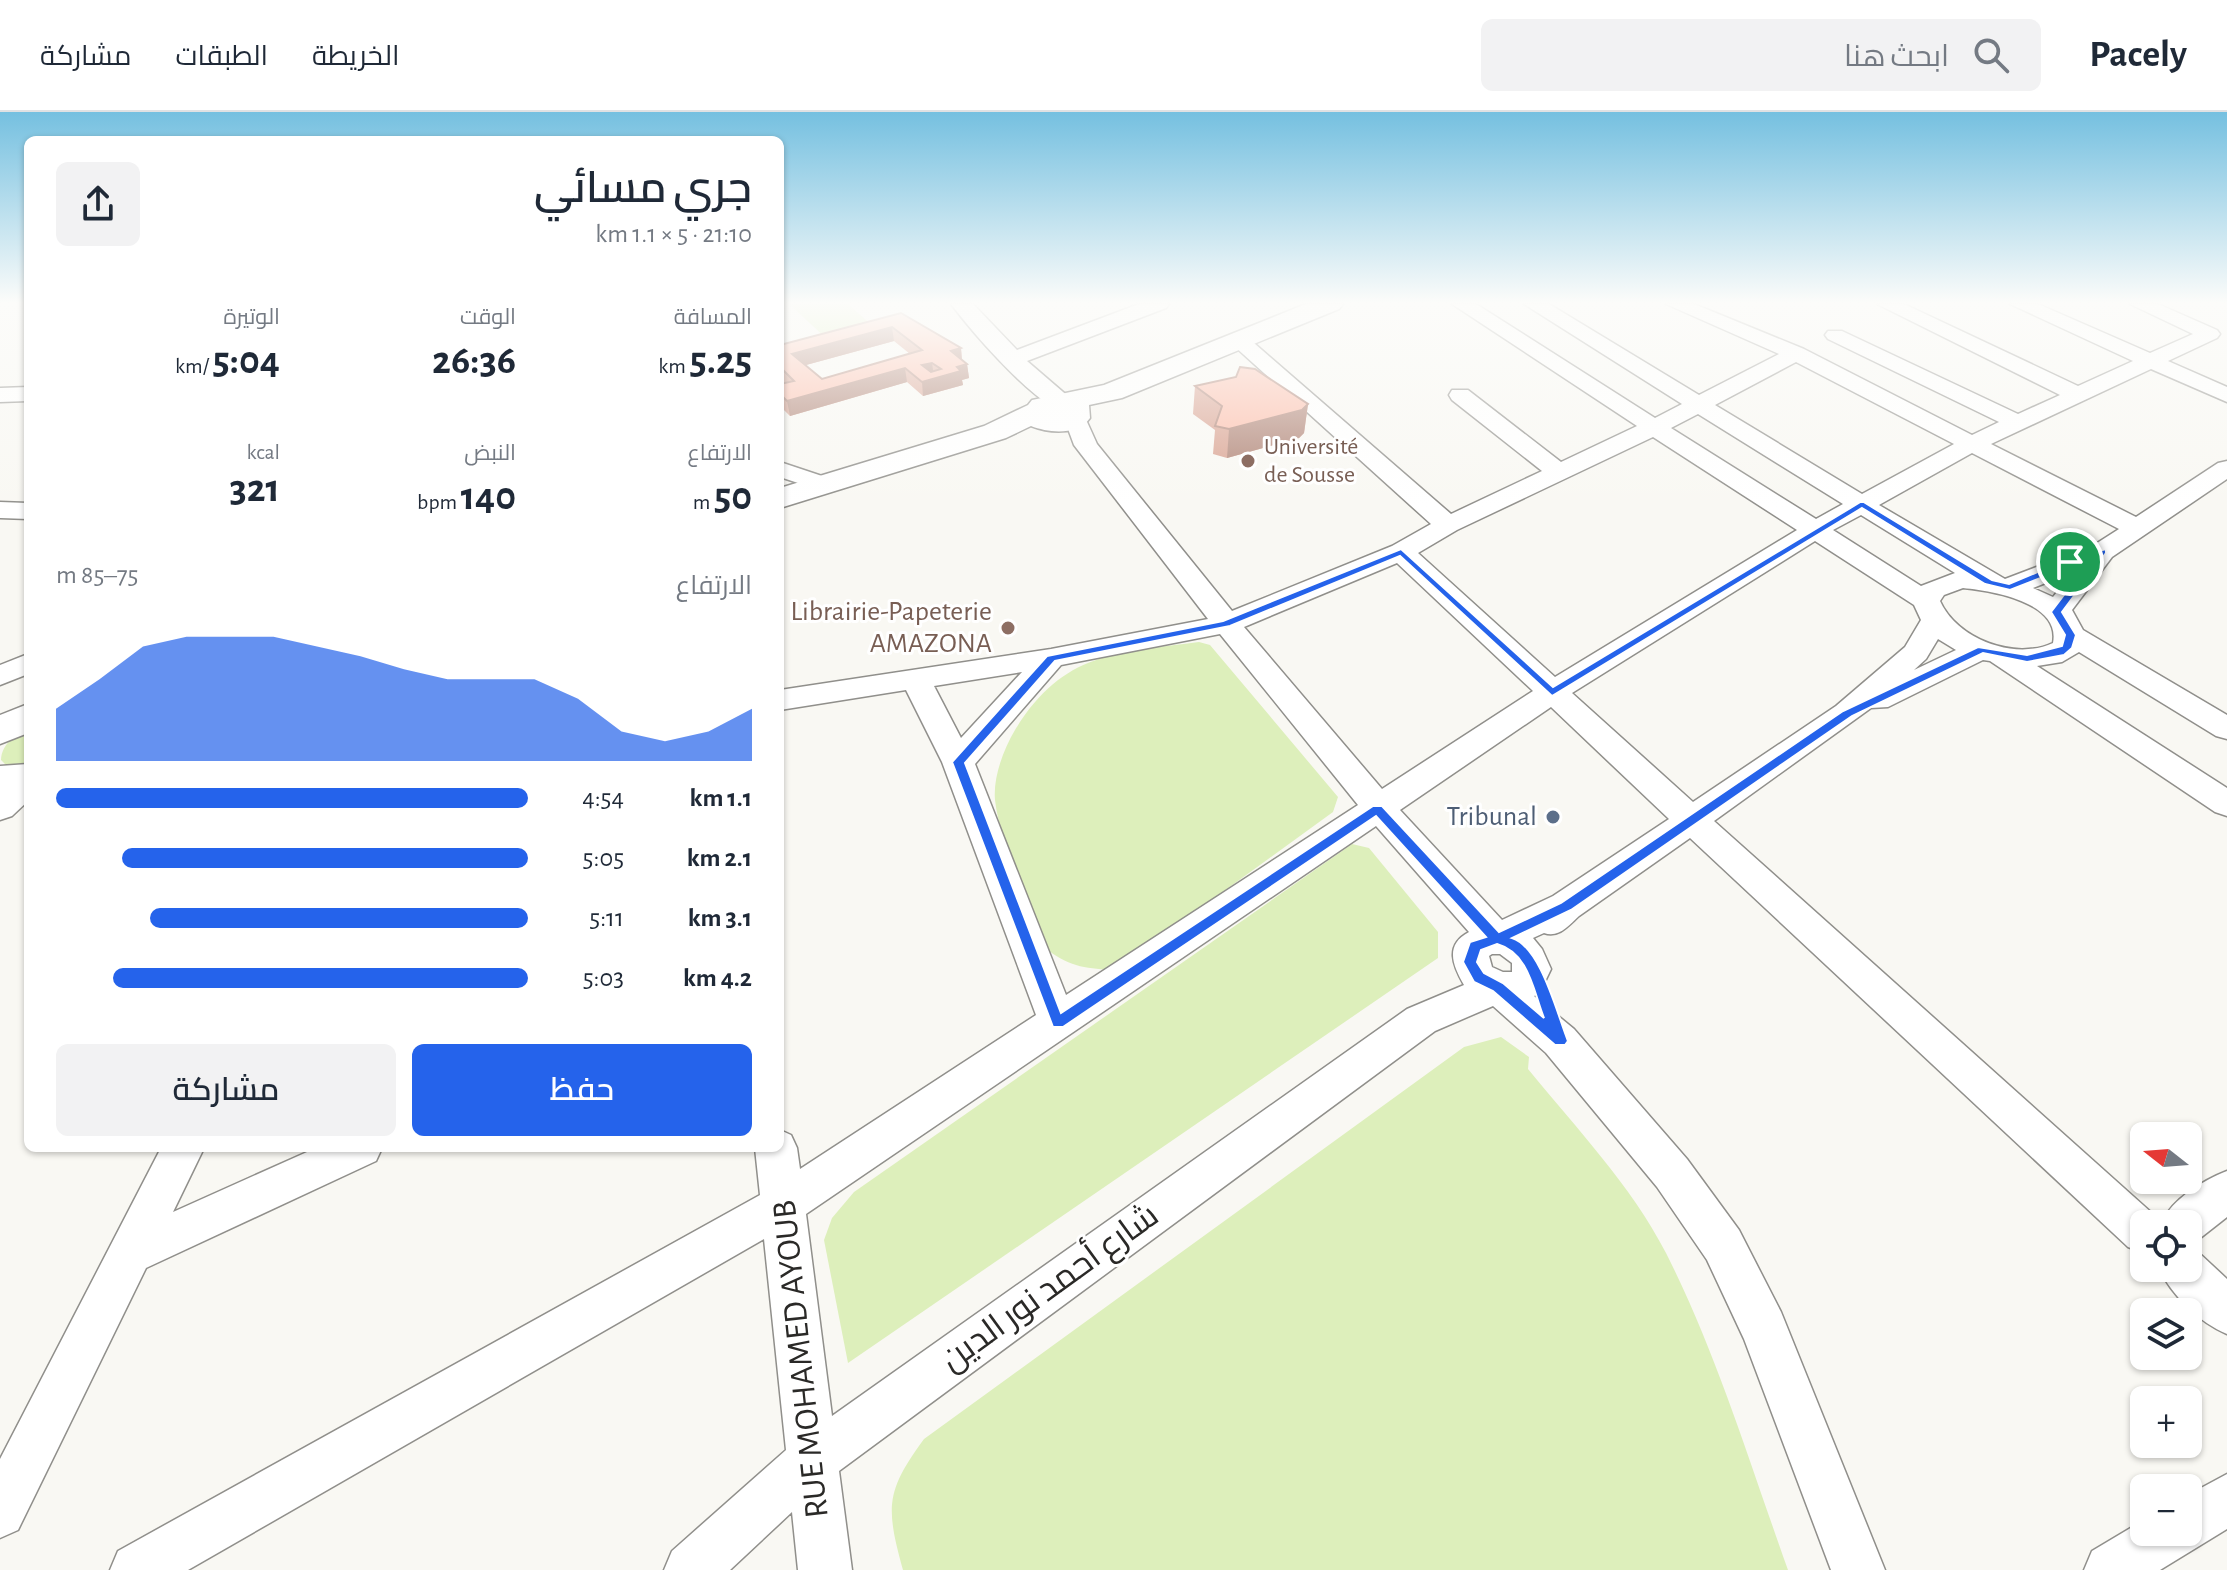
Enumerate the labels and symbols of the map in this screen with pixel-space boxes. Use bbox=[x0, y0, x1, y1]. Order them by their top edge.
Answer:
place label: Université de Sousse bbox=[1264, 435, 1358, 487]
marker: Université de Sousse bbox=[1239, 452, 1257, 470]
pin bbox=[2036, 528, 2104, 596]
place label: Librairie-Papeterie AMAZONA bbox=[790, 598, 992, 658]
marker: Librairie-Papeterie AMAZONA bbox=[999, 619, 1017, 637]
place label: Tribunal bbox=[1447, 803, 1537, 831]
marker: Tribunal bbox=[1544, 808, 1562, 826]
north arrow bbox=[2130, 1122, 2202, 1194]
street label: شارع أحمد نور الدين bbox=[932, 1193, 1167, 1381]
street label: RUE MOHAMED AYOUB bbox=[767, 1198, 835, 1520]

